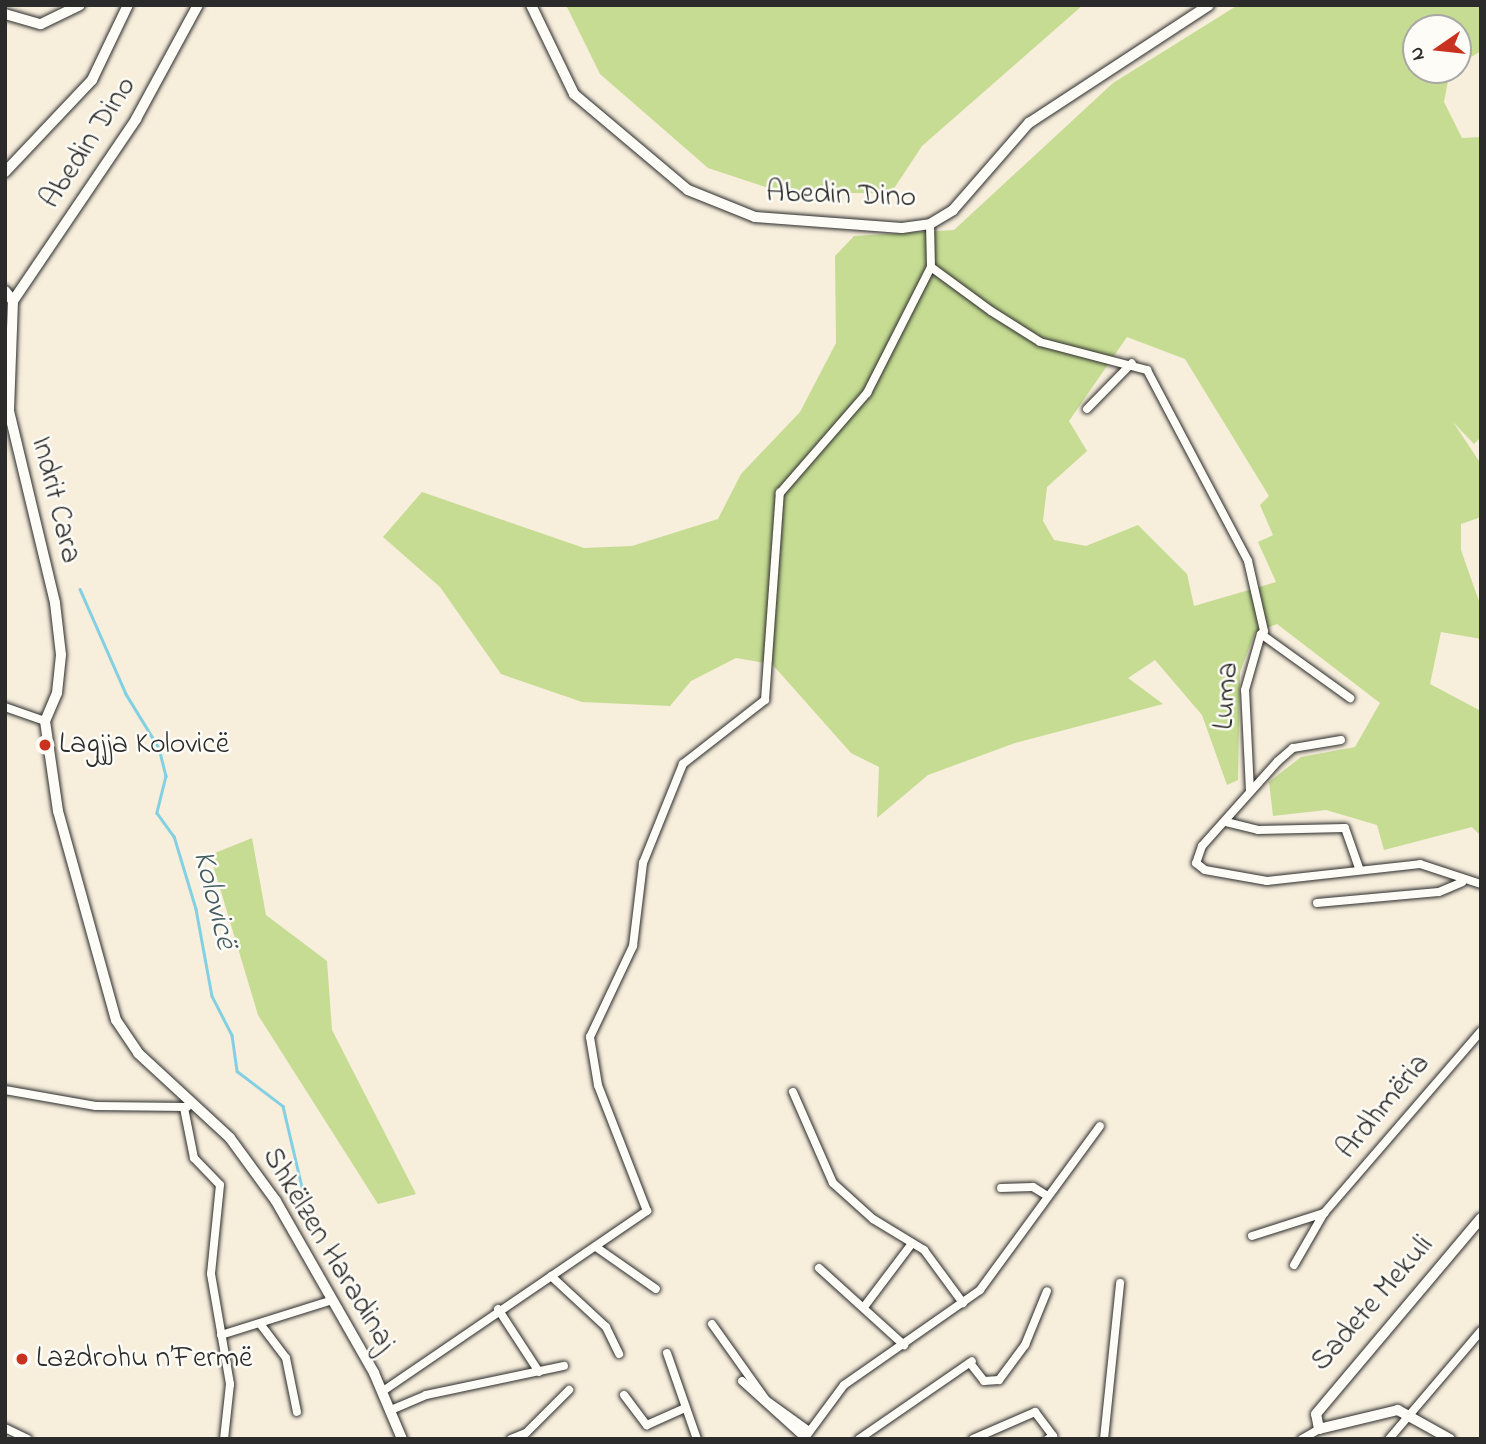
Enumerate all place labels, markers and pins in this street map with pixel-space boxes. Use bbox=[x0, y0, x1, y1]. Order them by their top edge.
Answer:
place label: Lagjja Kolovicë bbox=[59, 727, 229, 763]
marker: Lagjja Kolovicë bbox=[37, 737, 53, 753]
place label: Lazdrohu n’Fermë bbox=[36, 1341, 252, 1377]
marker: Lazdrohu n’Fermë bbox=[14, 1351, 30, 1367]

